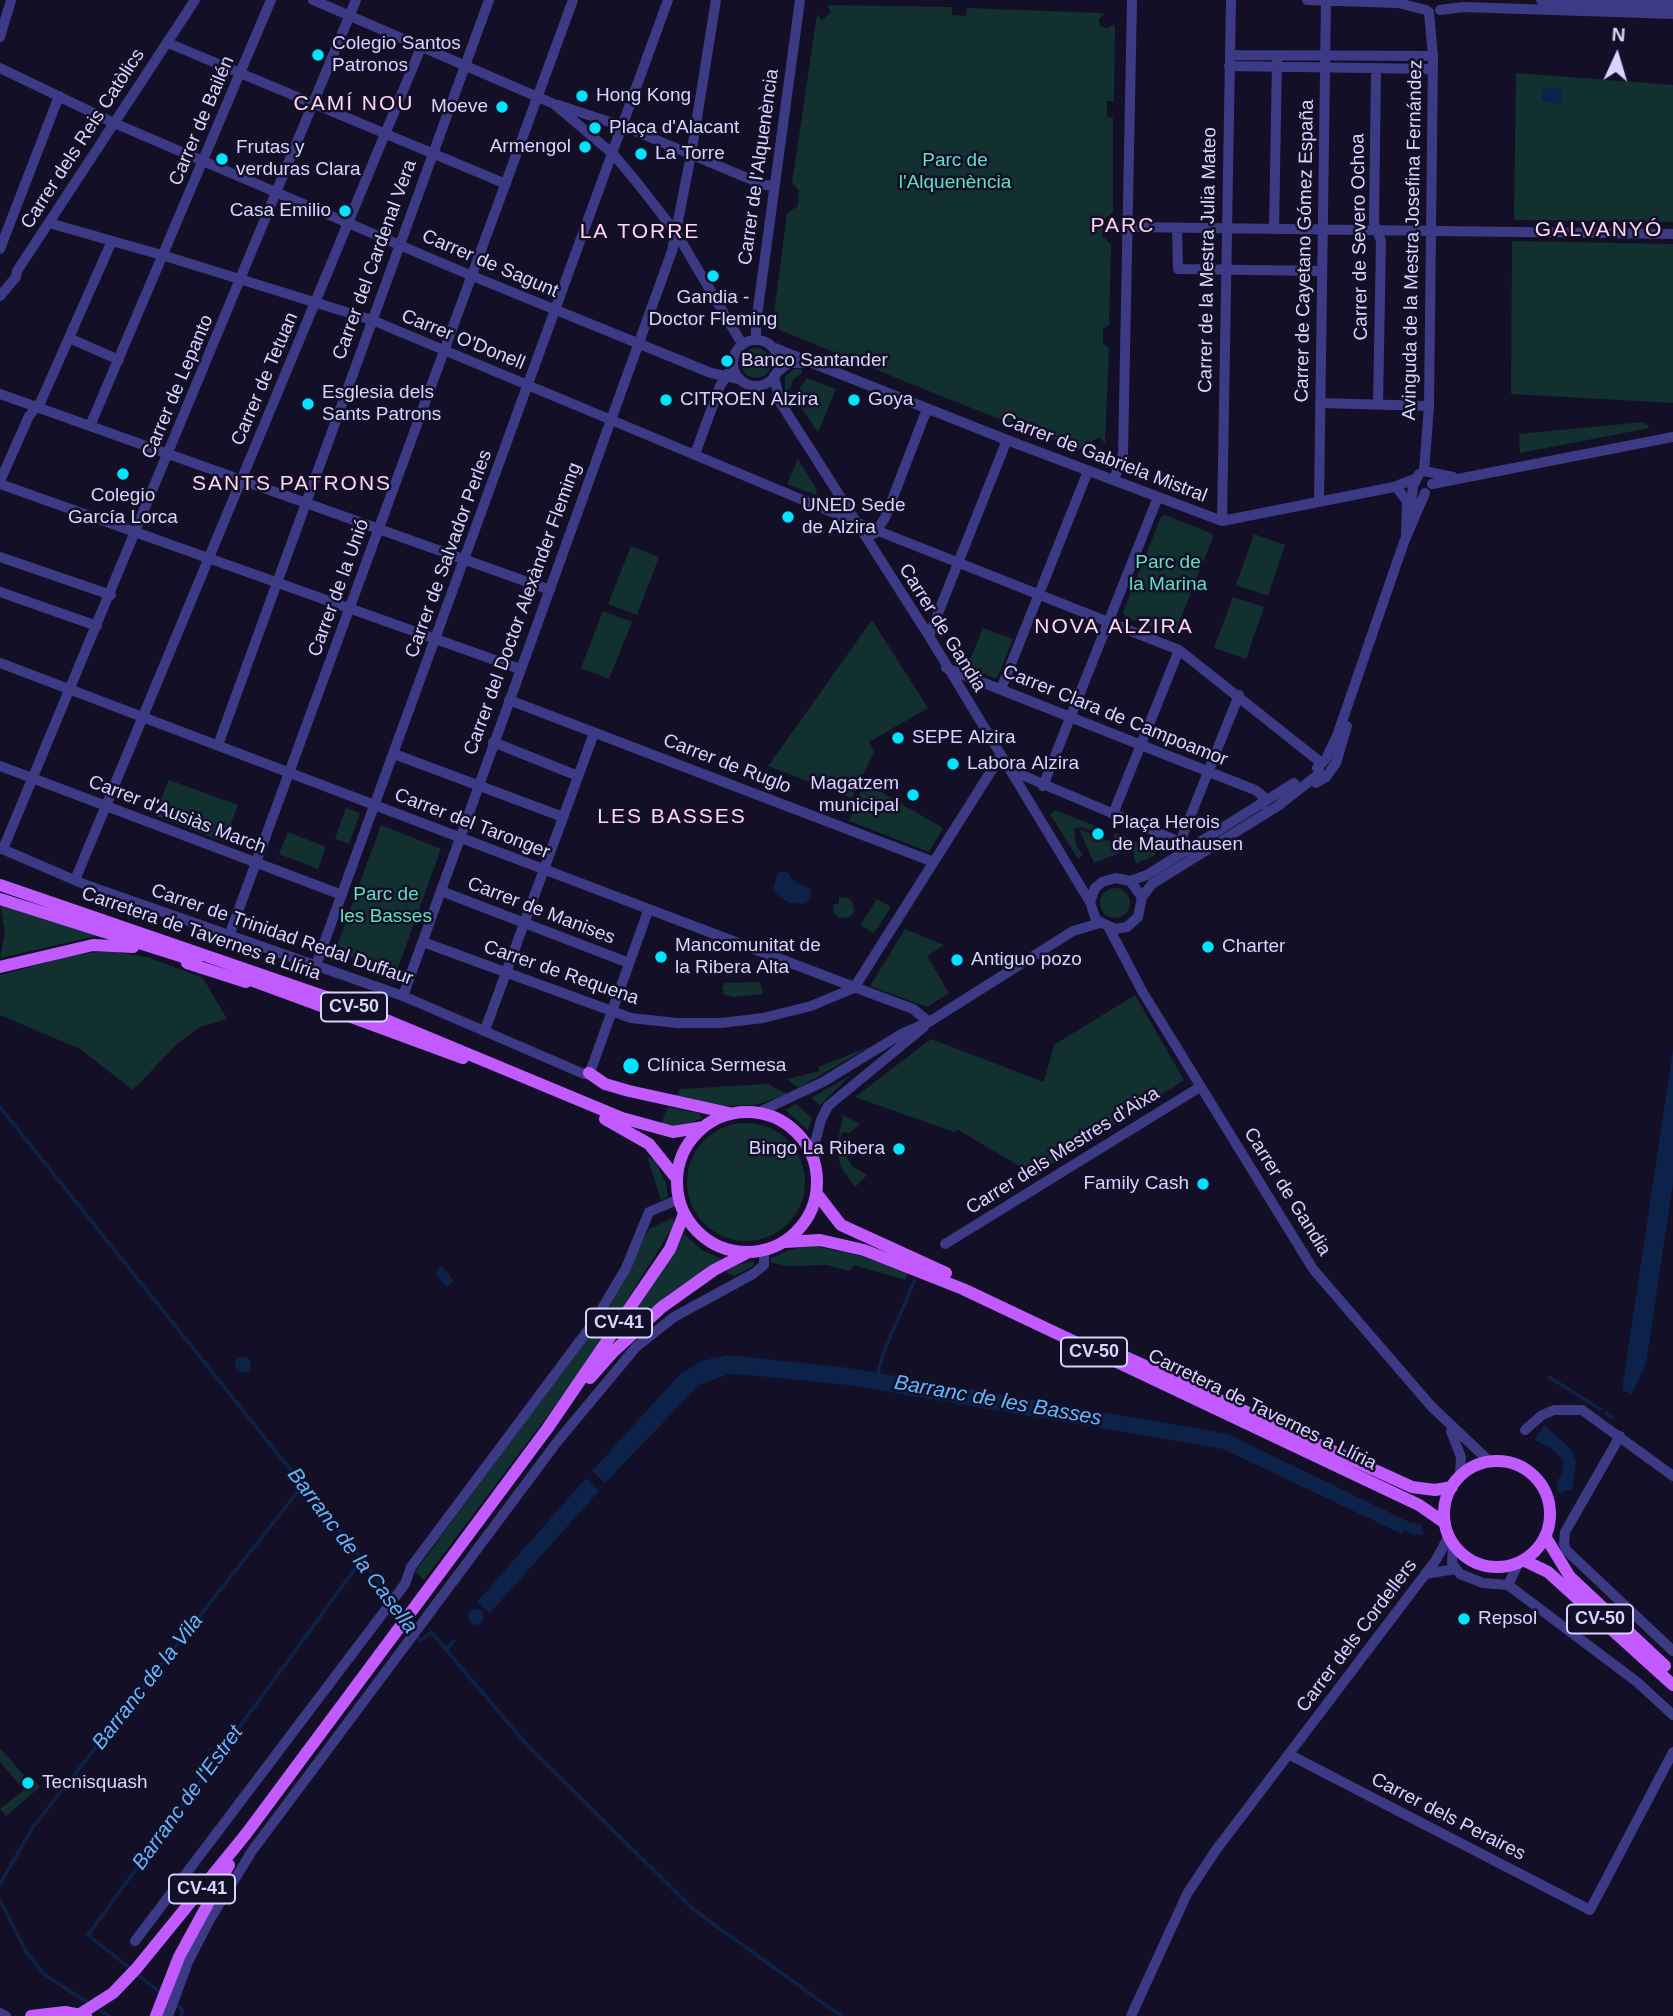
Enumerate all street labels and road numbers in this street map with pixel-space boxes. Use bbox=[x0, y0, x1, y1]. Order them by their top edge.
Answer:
street label: Carrer dels Reis Catòlics bbox=[16, 45, 150, 233]
street label: Carrer de Bailén bbox=[164, 53, 240, 189]
street label: Avinguda de la Mestra Josefina Fernández bbox=[1398, 59, 1428, 421]
street label: Carrer de l'Alquenència bbox=[734, 67, 784, 267]
street label: Carrer de Cayetano Gómez España bbox=[1291, 99, 1319, 403]
street label: Carrer de la Mestra Julia Mateo bbox=[1194, 127, 1222, 393]
street label: Carrer de Severo Ochoa bbox=[1347, 133, 1373, 341]
street label: Carrer del Cardenal Vera bbox=[328, 157, 422, 363]
street label: Carrer de Sagunt bbox=[418, 225, 562, 303]
street label: Carrer O'Donell bbox=[398, 305, 528, 375]
street label: Carrer de Tetuan bbox=[227, 309, 303, 449]
street label: Carrer de Lepanto bbox=[137, 312, 219, 462]
street label: Carrer de Gabriela Mistral bbox=[998, 408, 1210, 508]
street label: Carrer de Salvador Perles bbox=[401, 447, 497, 661]
street label: Carrer del Doctor Alexànder Fleming bbox=[459, 460, 587, 758]
street label: Carrer de la Unió bbox=[304, 516, 374, 660]
street label: Carrer de Gandia bbox=[893, 560, 991, 696]
street label: Carrer Clara de Campoamor bbox=[999, 660, 1231, 772]
street label: Carrer de Ruglo bbox=[660, 729, 794, 799]
street label: Carrer d'Ausiàs March bbox=[85, 771, 269, 859]
street label: Carrer del Taronger bbox=[391, 784, 553, 864]
street label: Carrer de Manises bbox=[464, 872, 618, 950]
street label: Carrer de Trinidad Redal Duffaur bbox=[148, 879, 416, 991]
street label: Carretera de Tavernes a Llíria bbox=[78, 882, 324, 986]
street label: Carrer de Requena bbox=[480, 936, 642, 1010]
road number: CV-50 bbox=[321, 992, 387, 1022]
street label: Carrer dels Mestres d'Aixa bbox=[962, 1082, 1164, 1220]
street label: Carrer de Gandia bbox=[1238, 1124, 1336, 1260]
road number: CV-41 bbox=[586, 1308, 652, 1338]
road number: CV-50 bbox=[1061, 1338, 1127, 1366]
street label: Carretera de Tavernes a Llíria bbox=[1144, 1345, 1380, 1475]
street label: Carrer dels Cordellers bbox=[1292, 1555, 1422, 1717]
road number: CV-50 bbox=[1567, 1604, 1633, 1634]
street label: Carrer dels Peraires bbox=[1367, 1768, 1529, 1866]
road number: CV-41 bbox=[169, 1874, 235, 1903]

